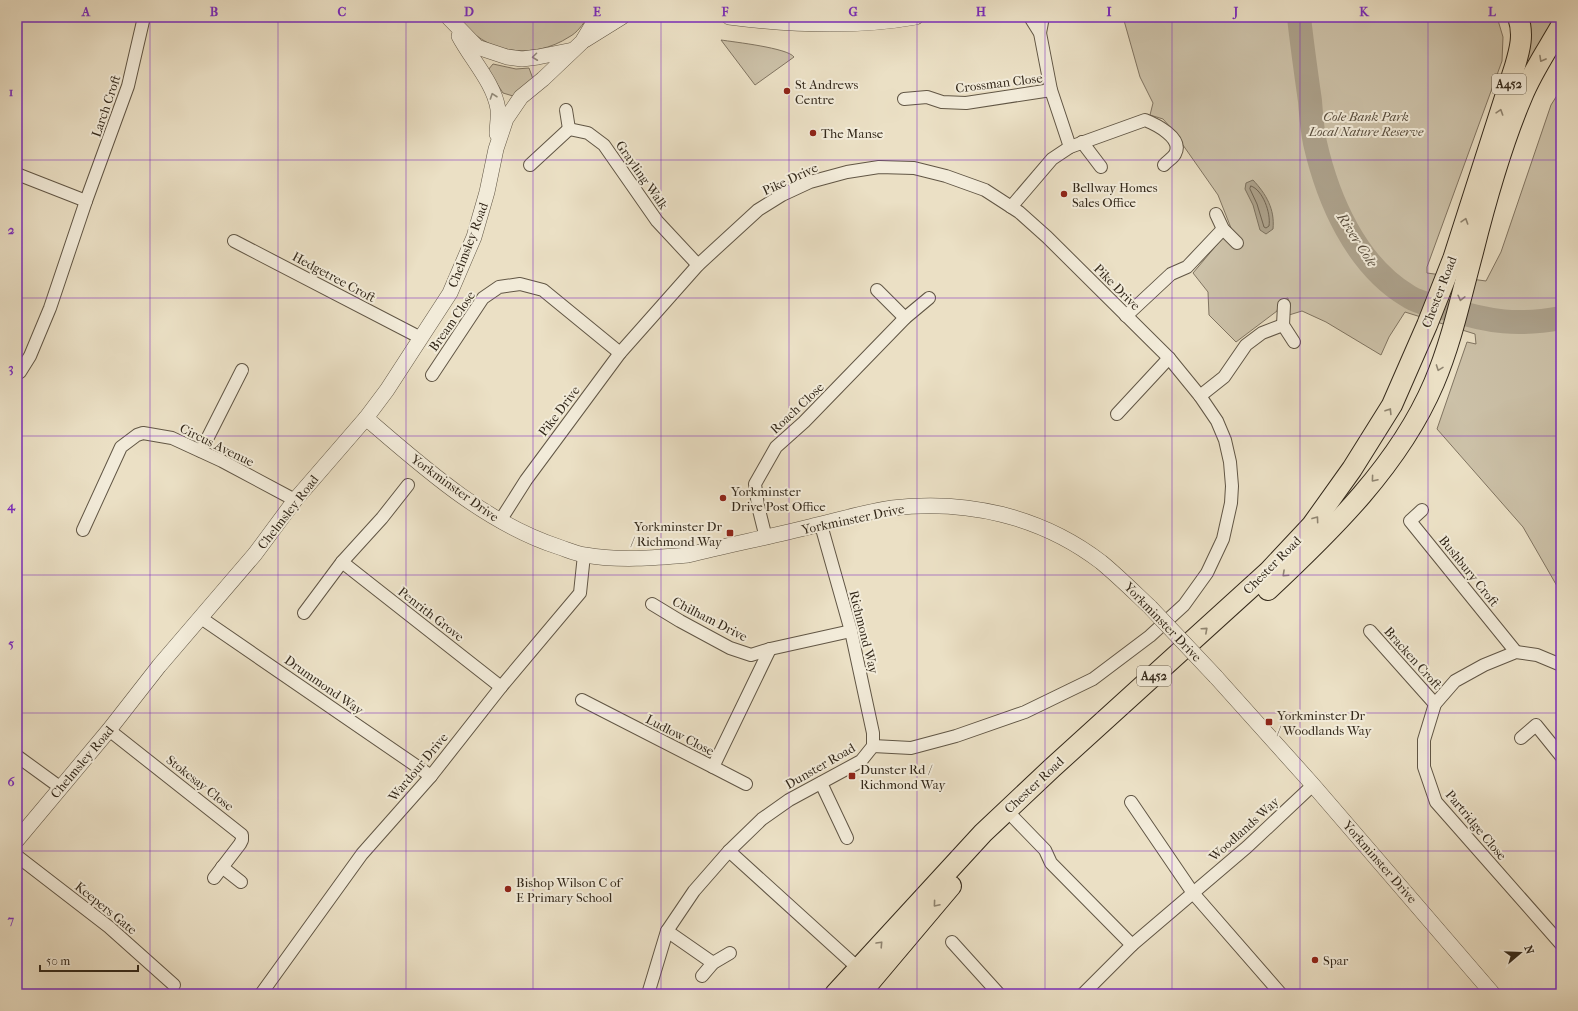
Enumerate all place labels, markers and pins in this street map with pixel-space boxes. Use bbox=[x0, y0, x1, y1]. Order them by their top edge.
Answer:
place label: St Andrews Centre bbox=[795, 77, 859, 107]
marker: St Andrews Centre bbox=[782, 86, 792, 96]
place label: The Manse bbox=[821, 126, 884, 141]
marker: The Manse bbox=[808, 128, 818, 138]
place label: Bellway Homes Sales Office bbox=[1072, 180, 1158, 210]
marker: Bellway Homes Sales Office bbox=[1059, 189, 1069, 199]
place label: Yorkminster Drive Post Office bbox=[730, 484, 826, 514]
marker: Yorkminster Drive Post Office bbox=[718, 493, 728, 503]
place label: Yorkminster Dr / Richmond Way bbox=[630, 519, 723, 549]
marker: Yorkminster Dr / Richmond Way bbox=[725, 528, 735, 538]
place label: Yorkminster Dr / Woodlands Way bbox=[1276, 708, 1373, 738]
marker: Yorkminster Dr / Woodlands Way bbox=[1264, 717, 1274, 727]
place label: Dunster Rd / Richmond Way bbox=[860, 762, 946, 792]
marker: Dunster Rd / Richmond Way bbox=[847, 771, 857, 781]
place label: Bishop Wilson C of E Primary School bbox=[516, 875, 624, 905]
marker: Bishop Wilson C of E Primary School bbox=[503, 884, 513, 894]
place label: Spar bbox=[1323, 953, 1349, 968]
marker: Spar bbox=[1310, 955, 1320, 965]

